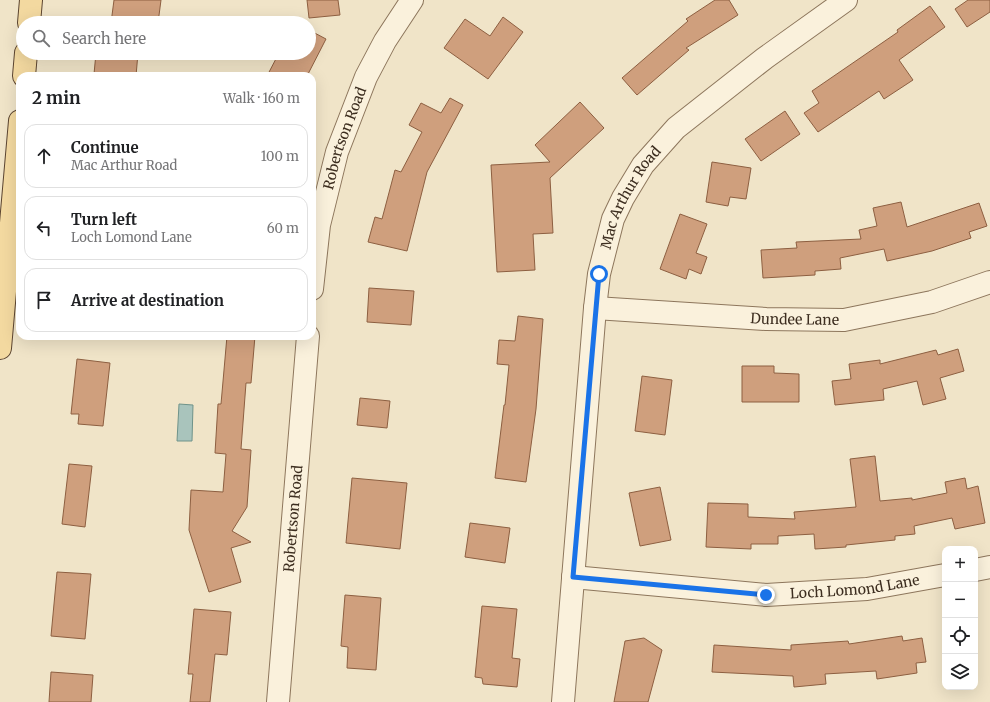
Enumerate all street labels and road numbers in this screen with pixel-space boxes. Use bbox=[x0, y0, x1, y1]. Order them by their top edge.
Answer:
street label: Robertson Road bbox=[319, 84, 371, 191]
street label: Mac Arthur Road bbox=[597, 142, 665, 251]
street label: Dundee Lane bbox=[750, 309, 839, 329]
street label: Robertson Road bbox=[280, 464, 306, 573]
street label: Loch Lomond Lane bbox=[789, 571, 921, 603]

